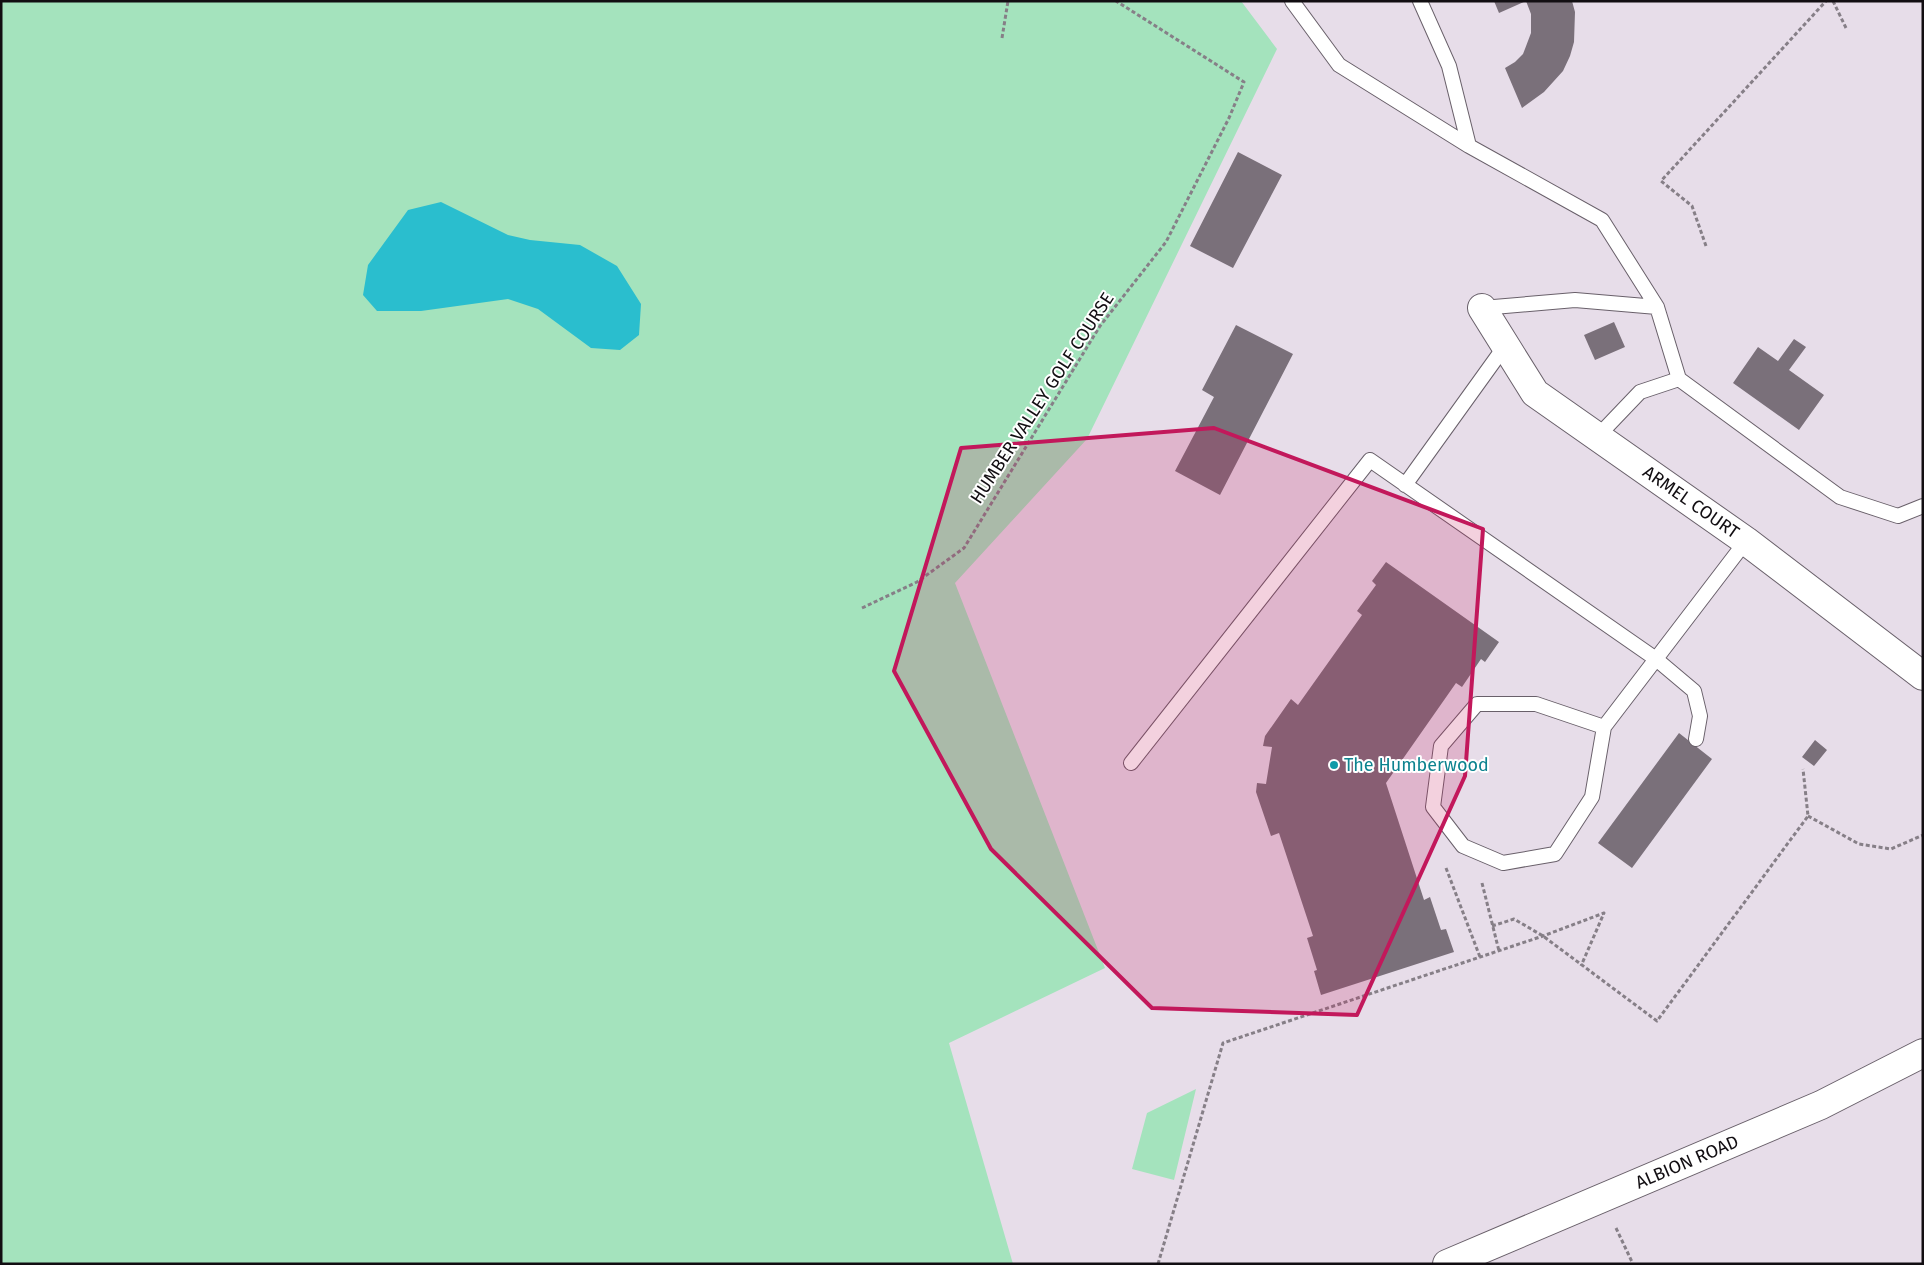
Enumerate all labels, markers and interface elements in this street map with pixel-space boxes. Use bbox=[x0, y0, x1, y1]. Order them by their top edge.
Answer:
street label: HUMBER VALLEY GOLF COURSE bbox=[965, 288, 1119, 508]
street label: ARMEL COURT bbox=[1639, 461, 1744, 544]
place label: The Humberwood bbox=[1344, 754, 1489, 776]
marker: The Humberwood bbox=[1328, 759, 1340, 771]
street label: ALBION ROAD bbox=[1632, 1130, 1742, 1194]

